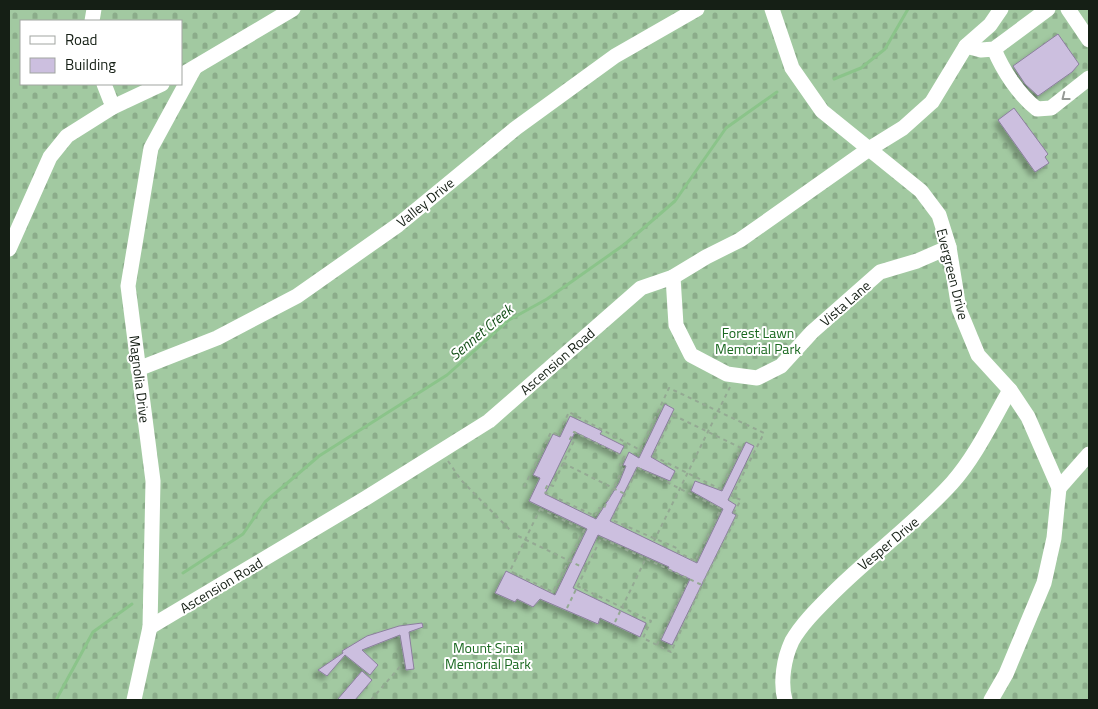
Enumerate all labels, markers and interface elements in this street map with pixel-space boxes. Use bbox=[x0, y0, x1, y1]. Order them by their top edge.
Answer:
legend bbox=[20, 20, 182, 85]
text: Road bbox=[65, 28, 97, 51]
text: Building bbox=[65, 53, 116, 76]
one-way arrow bbox=[1062, 92, 1071, 100]
street label: Valley Drive bbox=[392, 172, 458, 232]
street label: Evergreen Drive bbox=[932, 226, 974, 322]
street label: Vista Lane bbox=[815, 275, 875, 331]
water label: Sennet Creek bbox=[444, 297, 520, 366]
street label: Ascension Road bbox=[515, 322, 599, 400]
park label: Forest Lawn Memorial Park bbox=[715, 322, 801, 359]
street label: Magnolia Drive bbox=[124, 334, 156, 424]
street label: Vesper Drive bbox=[853, 511, 923, 575]
street label: Ascension Road bbox=[176, 552, 266, 618]
park label: Mount Sinai Memorial Park bbox=[445, 637, 531, 674]

